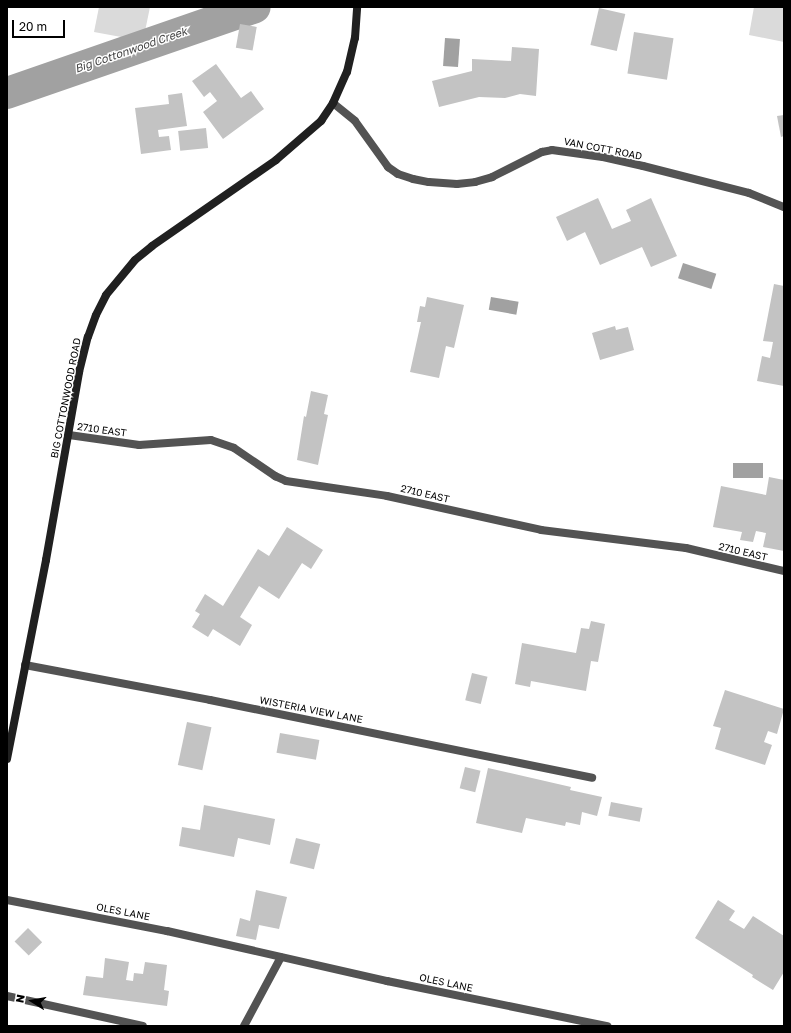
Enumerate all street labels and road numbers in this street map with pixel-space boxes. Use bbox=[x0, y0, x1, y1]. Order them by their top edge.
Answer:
street label: VAN COTT ROAD bbox=[563, 136, 643, 162]
street label: BIG COTTONWOOD ROAD bbox=[48, 337, 84, 459]
street label: 2710 EAST bbox=[76, 421, 128, 439]
street label: 2710 EAST bbox=[399, 483, 451, 505]
street label: 2710 EAST bbox=[717, 541, 769, 563]
street label: WISTERIA VIEW LANE bbox=[258, 694, 364, 726]
street label: OLES LANE bbox=[95, 901, 151, 923]
street label: OLES LANE bbox=[418, 971, 474, 995]

